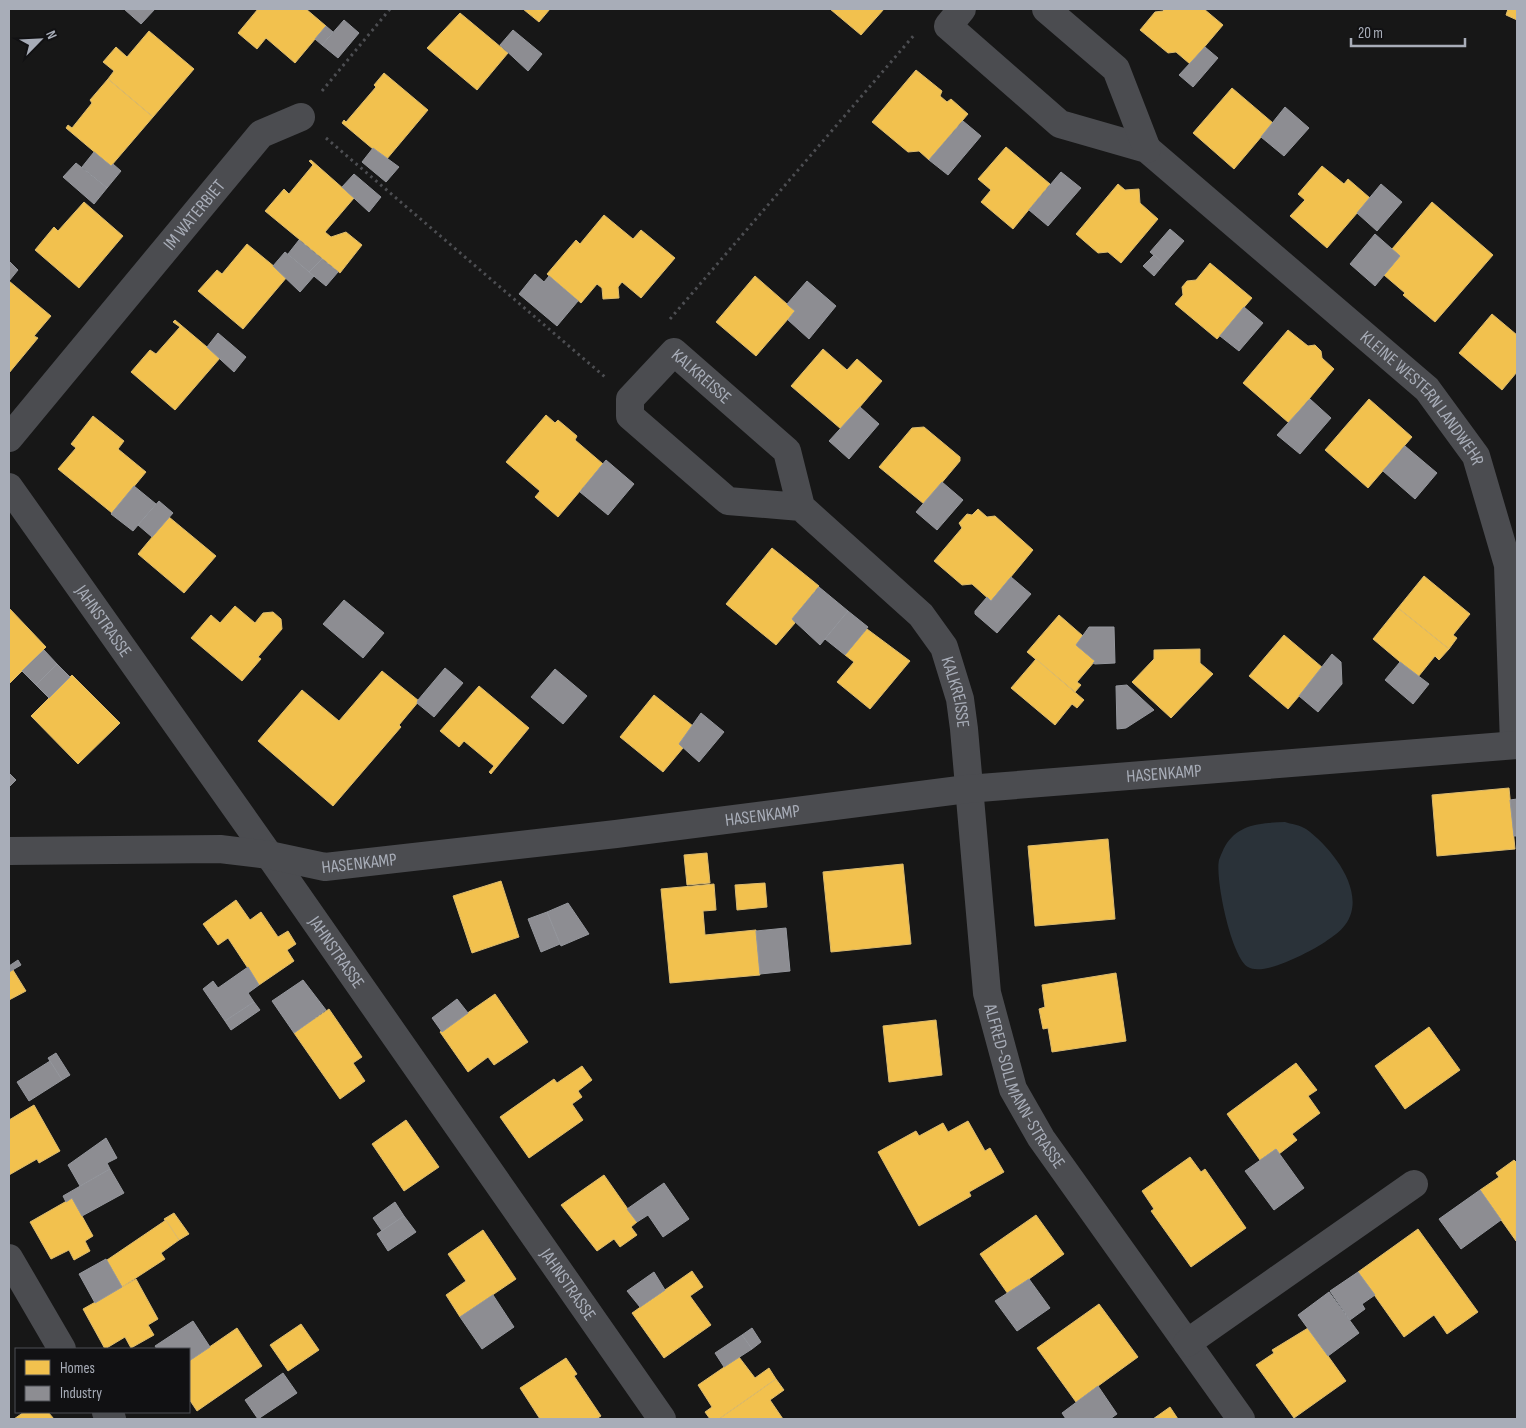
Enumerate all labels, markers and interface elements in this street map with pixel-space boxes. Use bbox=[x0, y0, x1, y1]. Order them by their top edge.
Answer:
north arrow bbox=[15, 15, 65, 65]
scale bar bbox=[1351, 15, 1465, 47]
text: 20 m bbox=[1358, 24, 1383, 43]
text: N bbox=[42, 28, 61, 42]
street label: IM WATERBIET bbox=[159, 175, 229, 254]
street label: KLEINE WESTERN LANDWEHR bbox=[1356, 326, 1489, 468]
street label: KALKREISSE bbox=[667, 344, 736, 408]
street label: JAHNSTRASSE bbox=[70, 580, 136, 661]
street label: KALKREISSE bbox=[937, 654, 974, 729]
street label: HASENKAMP bbox=[1126, 760, 1203, 787]
street label: HASENKAMP bbox=[724, 800, 801, 830]
street label: HASENKAMP bbox=[320, 848, 398, 878]
street label: JAHNSTRASSE bbox=[304, 911, 369, 992]
street label: ALFRED-SOLLMANN-STRASSE bbox=[980, 1000, 1070, 1172]
street label: JAHNSTRASSE bbox=[535, 1244, 601, 1325]
legend bbox=[15, 1348, 190, 1413]
text: Homes bbox=[60, 1359, 95, 1378]
text: Industry bbox=[60, 1384, 102, 1403]

